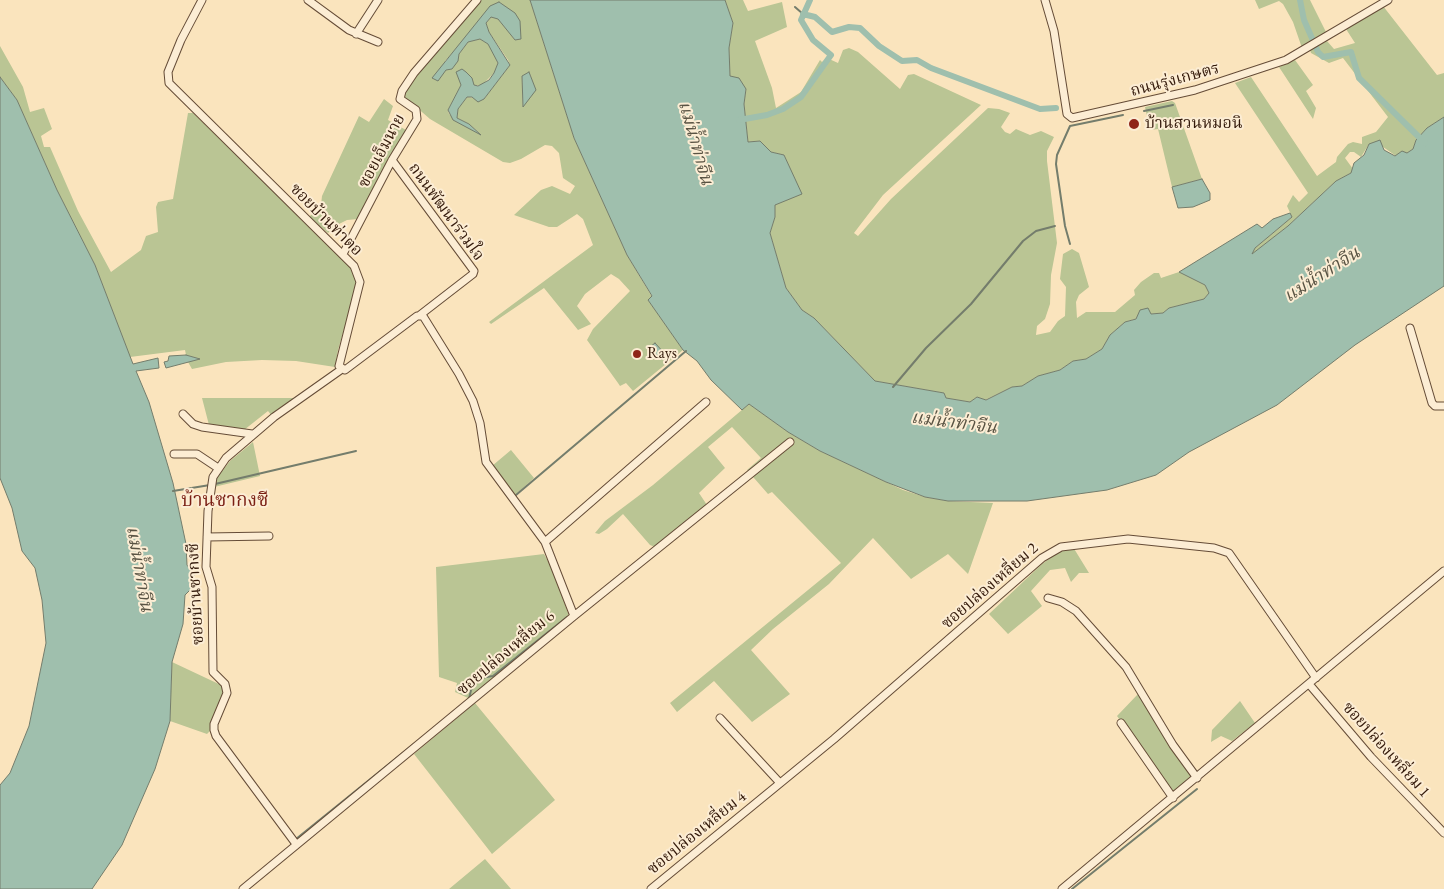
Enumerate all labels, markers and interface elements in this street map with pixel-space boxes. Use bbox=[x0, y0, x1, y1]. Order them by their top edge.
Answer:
street label: ถนนรุ่งเกษตร bbox=[1128, 59, 1222, 101]
water label: แม่น้ำท่าจีน bbox=[673, 99, 717, 187]
street label: ซอยเอ็มนาย bbox=[354, 111, 410, 191]
place label: บ้านสวนหมอนิ bbox=[1145, 114, 1242, 134]
marker: บ้านสวนหมอนิ bbox=[1127, 117, 1141, 131]
street label: ถนนพัฒนาร่วมใจ bbox=[404, 159, 488, 265]
street label: ซอยบ้านท่าตอ bbox=[286, 180, 366, 260]
water label: แม่น้ำท่าจีน bbox=[1280, 242, 1364, 308]
place label: Rays bbox=[647, 344, 677, 364]
marker: Rays bbox=[631, 348, 643, 360]
water label: แม่น้ำท่าจีน bbox=[910, 407, 998, 439]
district label: บ้านซากงซี bbox=[181, 490, 269, 512]
water label: แม่น้ำท่าจีน bbox=[121, 525, 157, 613]
street label: ซอยปล่องเหลี่ยม 2 bbox=[938, 539, 1042, 633]
street label: ซอยบ้านซากงซี bbox=[184, 543, 208, 645]
street label: ซอยปล่องเหลี่ยม 6 bbox=[453, 607, 559, 699]
street label: ซอยปล่องเหลี่ยม 1 bbox=[1338, 698, 1434, 802]
street label: ซอยปล่องเหลี่ยม 4 bbox=[644, 787, 750, 879]

